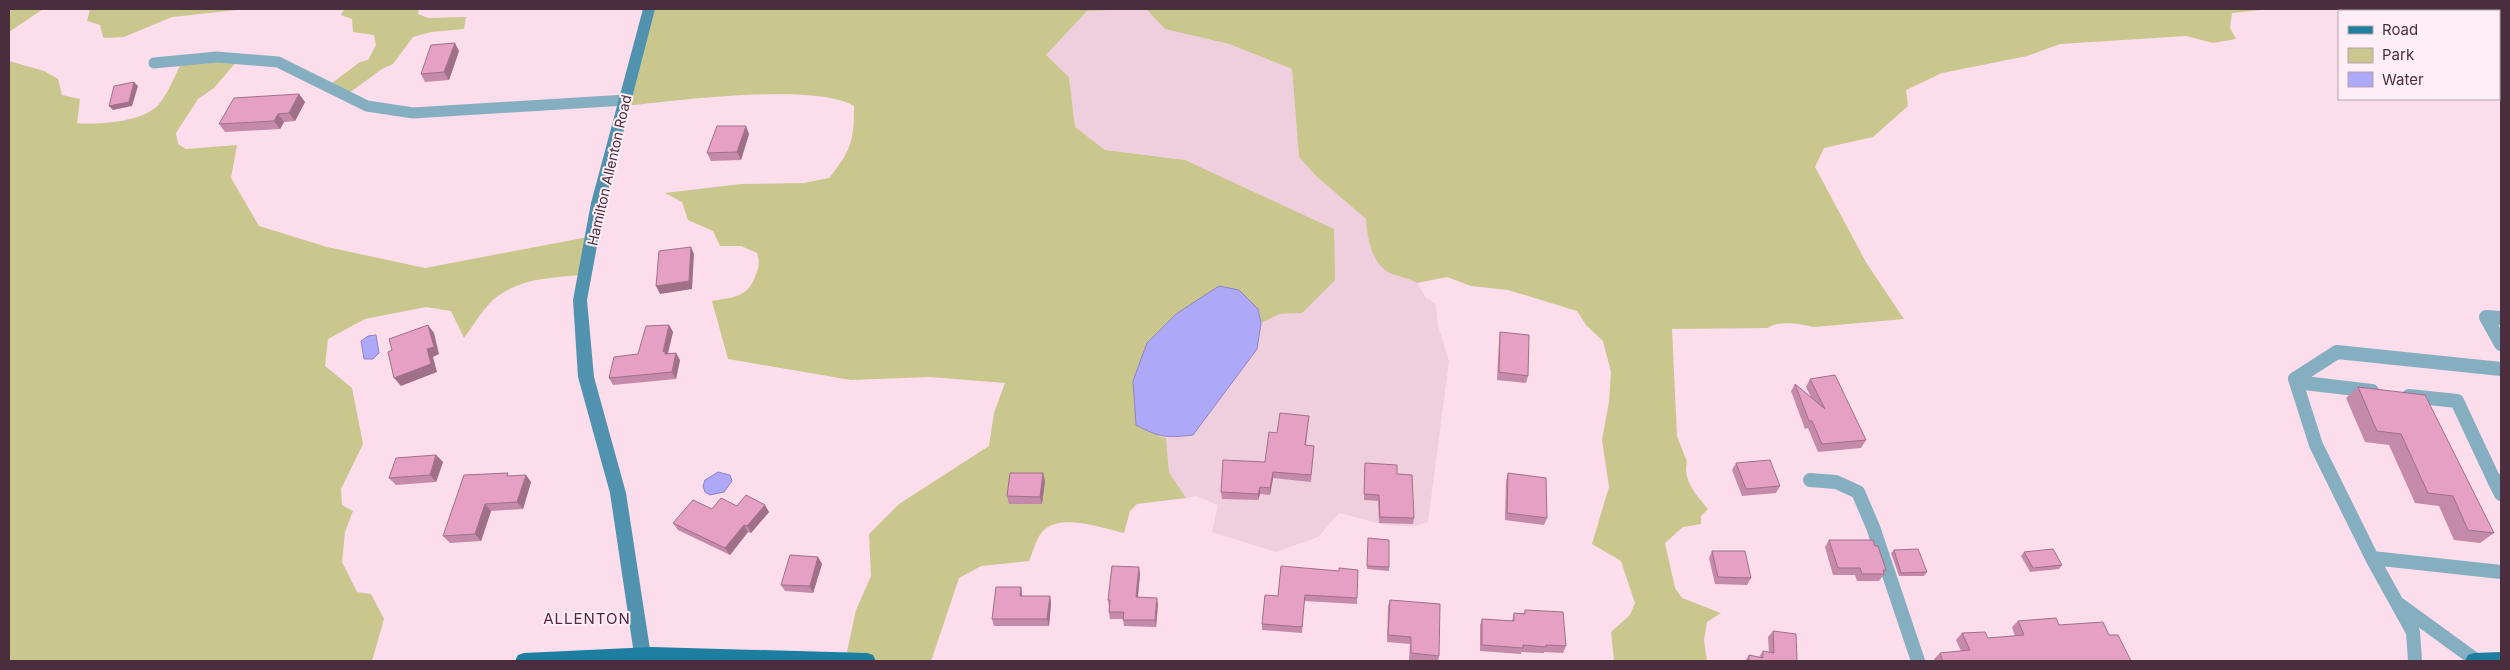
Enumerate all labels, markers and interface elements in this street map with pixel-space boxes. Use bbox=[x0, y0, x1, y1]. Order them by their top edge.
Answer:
legend bbox=[2338, 10, 2500, 100]
text: Road bbox=[2382, 20, 2418, 39]
text: Park bbox=[2382, 45, 2415, 64]
text: Water bbox=[2382, 70, 2424, 89]
street label: Hamilton Allenton Road bbox=[583, 93, 635, 247]
district label: ALLENTON bbox=[543, 609, 631, 628]

